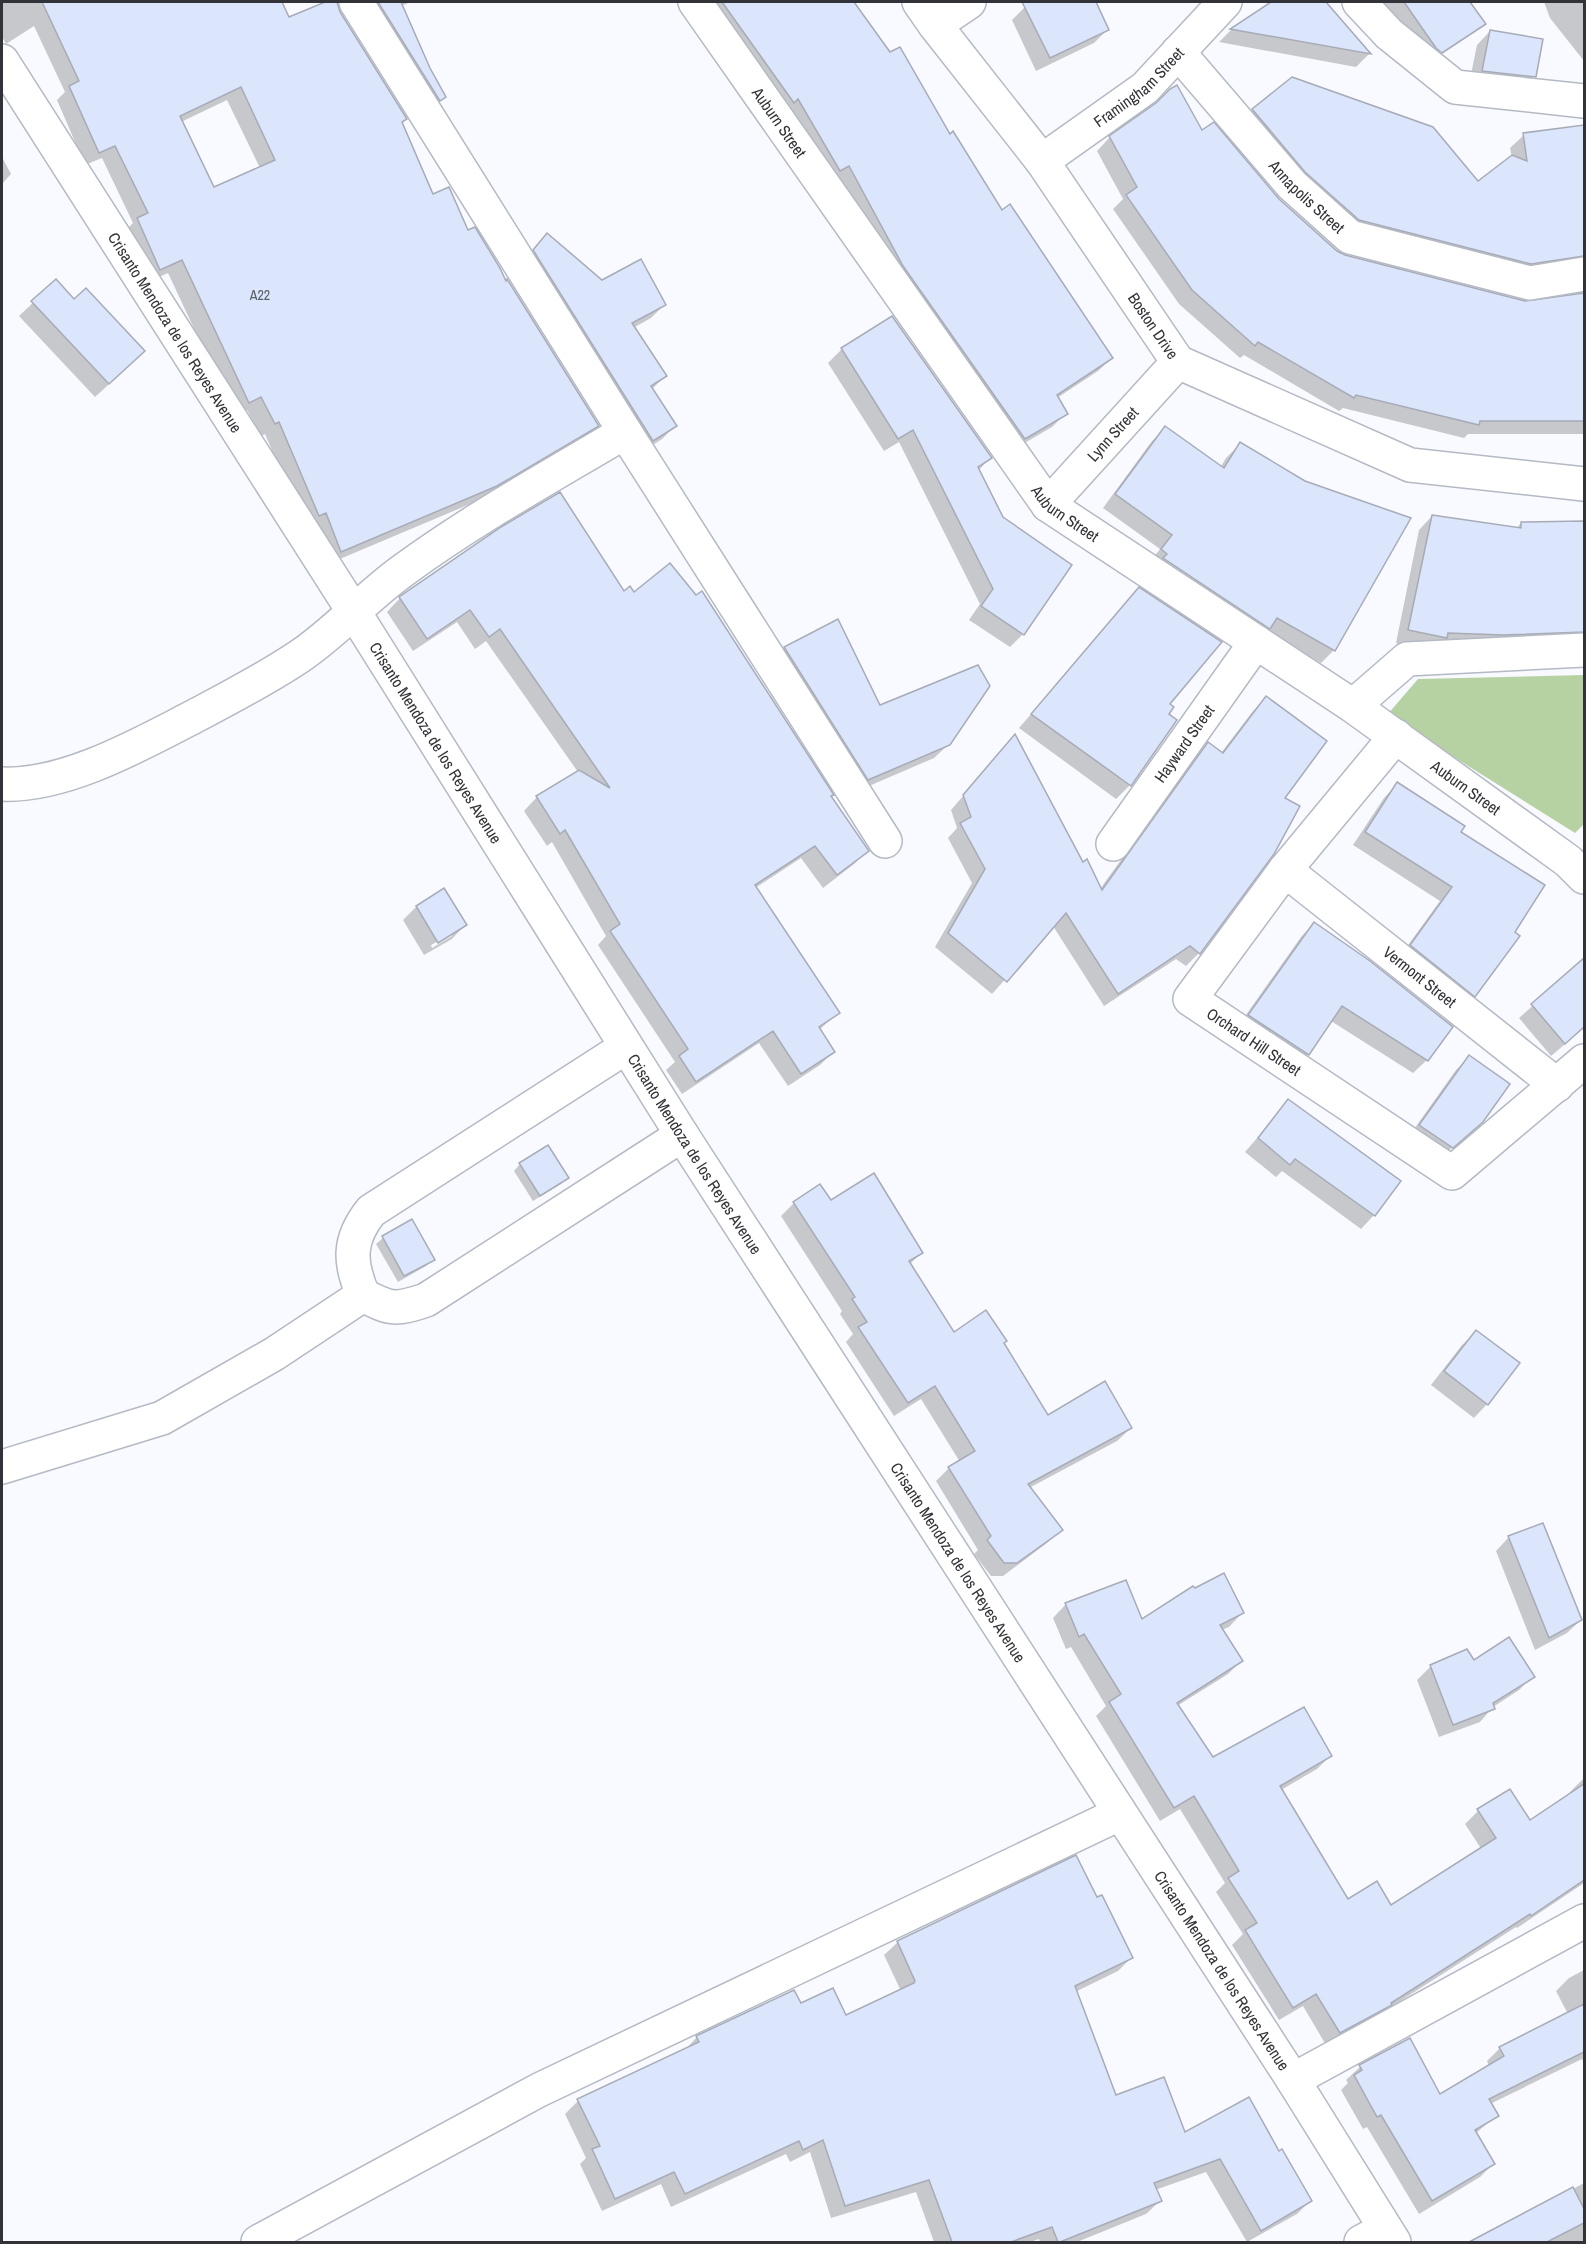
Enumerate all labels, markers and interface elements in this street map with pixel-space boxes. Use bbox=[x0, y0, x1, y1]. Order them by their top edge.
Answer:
street label: Framingham Street bbox=[1089, 42, 1189, 132]
street label: Auburn Street bbox=[747, 82, 812, 162]
street label: Annapolis Street bbox=[1264, 155, 1350, 238]
street label: Crisanto Mendoza de los Reyes Avenue bbox=[103, 228, 248, 437]
house number: A22 bbox=[249, 286, 270, 304]
street label: Boston Drive bbox=[1123, 288, 1184, 363]
street label: Lynn Street bbox=[1082, 402, 1143, 466]
street label: Auburn Street bbox=[1026, 480, 1104, 547]
street label: Crisanto Mendoza de los Reyes Avenue bbox=[364, 638, 507, 848]
street label: Hayward Street bbox=[1149, 700, 1219, 787]
street label: Auburn Street bbox=[1426, 754, 1506, 820]
street label: Vermont Street bbox=[1379, 941, 1461, 1013]
street label: Orchard Hill Street bbox=[1203, 1002, 1306, 1081]
street label: Crisanto Mendoza de los Reyes Avenue bbox=[623, 1049, 767, 1258]
street label: Crisanto Mendoza de los Reyes Avenue bbox=[885, 1458, 1031, 1667]
street label: Crisanto Mendoza de los Reyes Avenue bbox=[1149, 1866, 1295, 2075]

